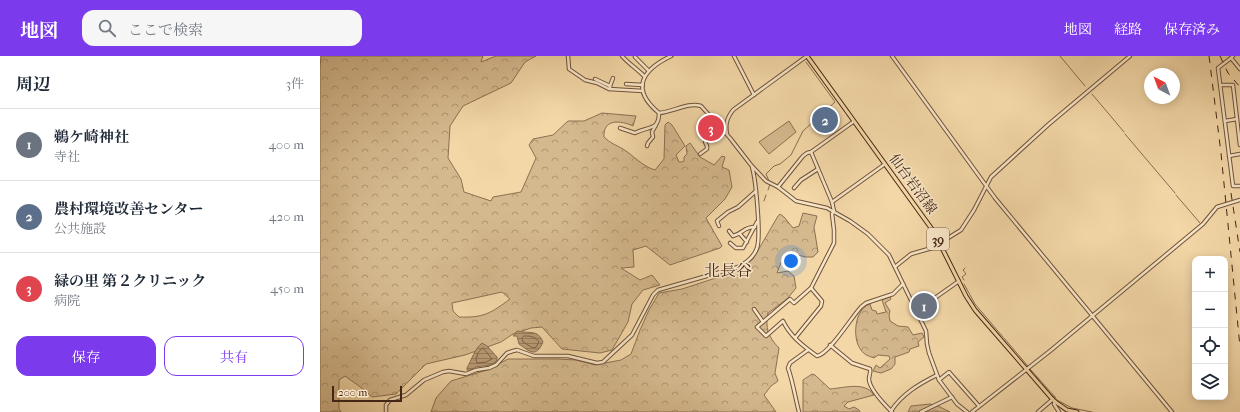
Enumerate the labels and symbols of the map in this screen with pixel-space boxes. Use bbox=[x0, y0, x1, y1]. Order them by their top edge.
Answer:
north arrow bbox=[1144, 68, 1180, 104]
pin: 2 bbox=[812, 105, 838, 135]
pin: 3 bbox=[698, 113, 724, 143]
street label: 仙台岩沼線 bbox=[886, 151, 940, 217]
road number: 39 bbox=[927, 228, 949, 250]
your location bbox=[781, 251, 801, 271]
district label: 北長谷 bbox=[704, 261, 752, 280]
pin: 1 bbox=[911, 291, 937, 321]
scale bar bbox=[332, 384, 402, 403]

